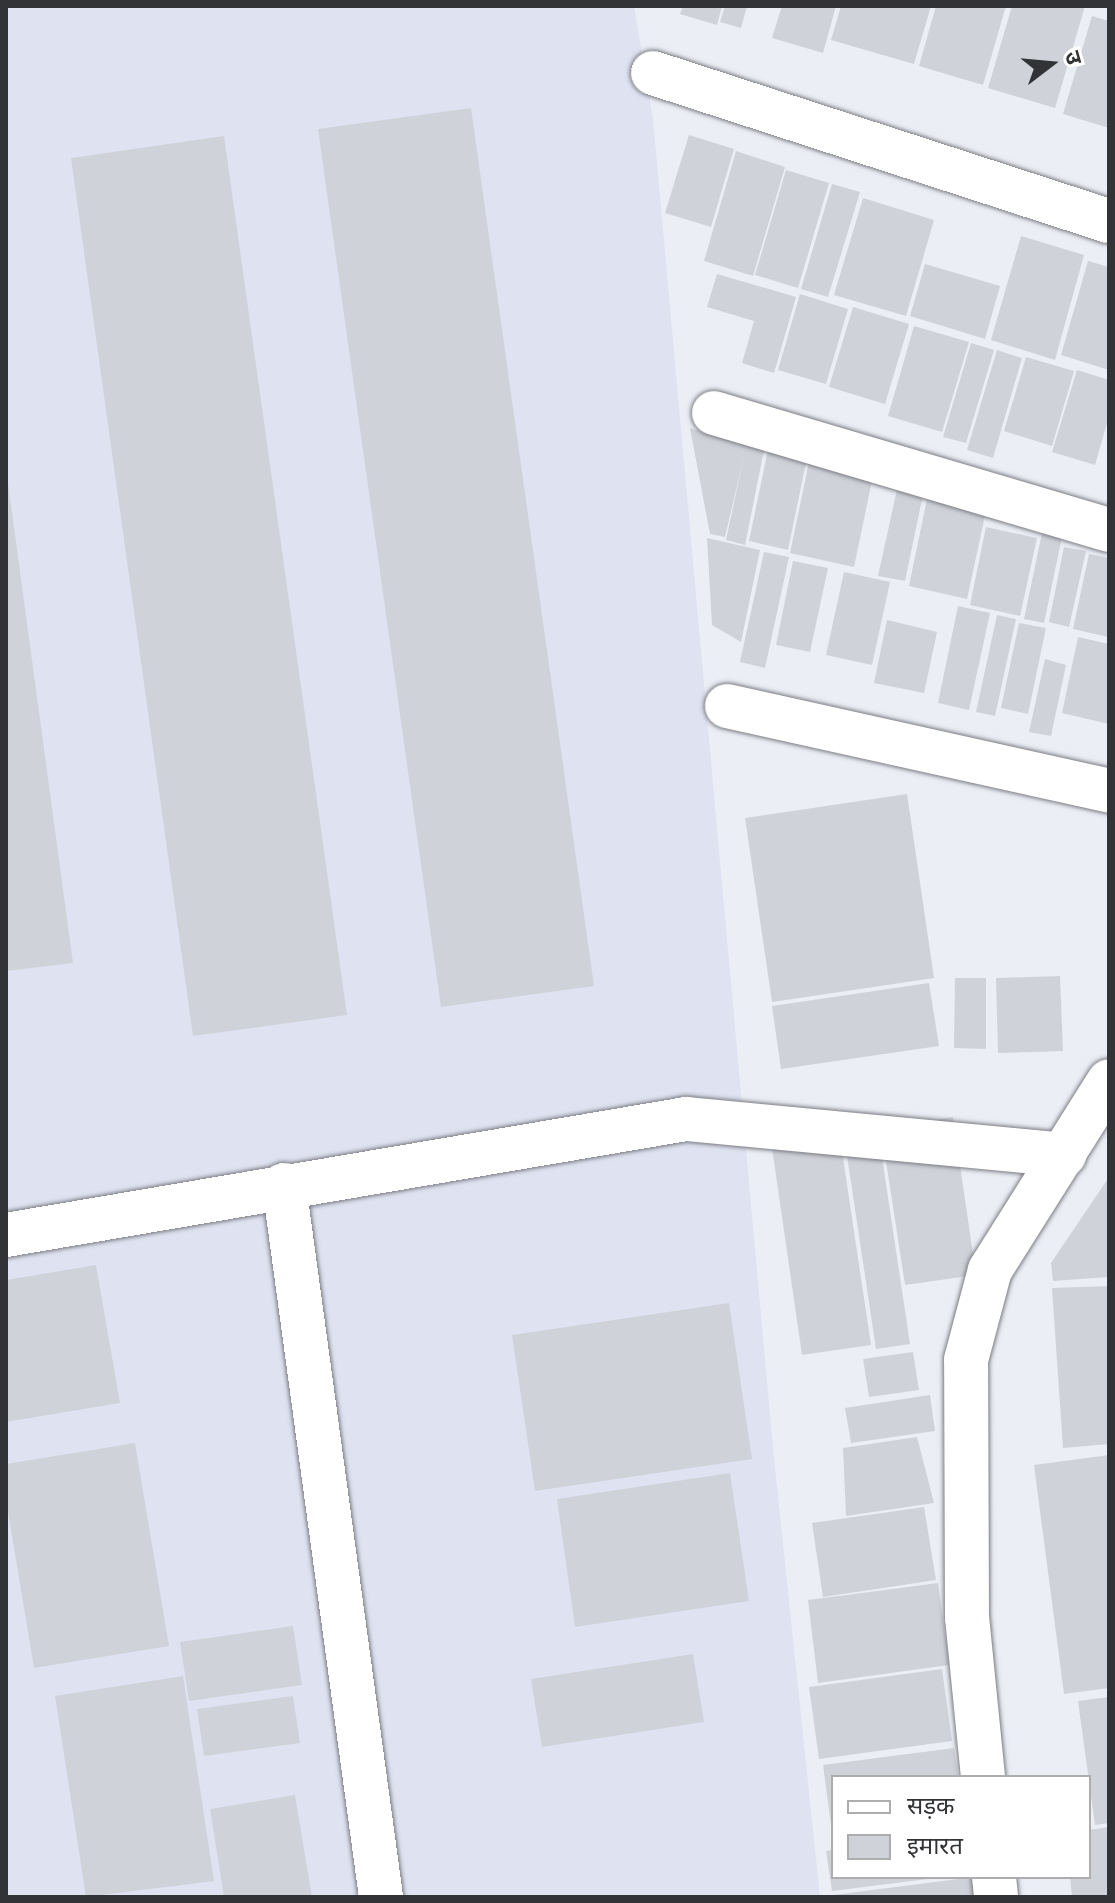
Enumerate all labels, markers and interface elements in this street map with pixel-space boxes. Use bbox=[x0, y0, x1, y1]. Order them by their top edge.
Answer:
north arrow bbox=[1011, 24, 1091, 104]
text: उ bbox=[1059, 47, 1089, 67]
legend bbox=[831, 1775, 1091, 1879]
text: सड़क bbox=[907, 1790, 955, 1820]
text: इमारत bbox=[907, 1830, 963, 1860]

